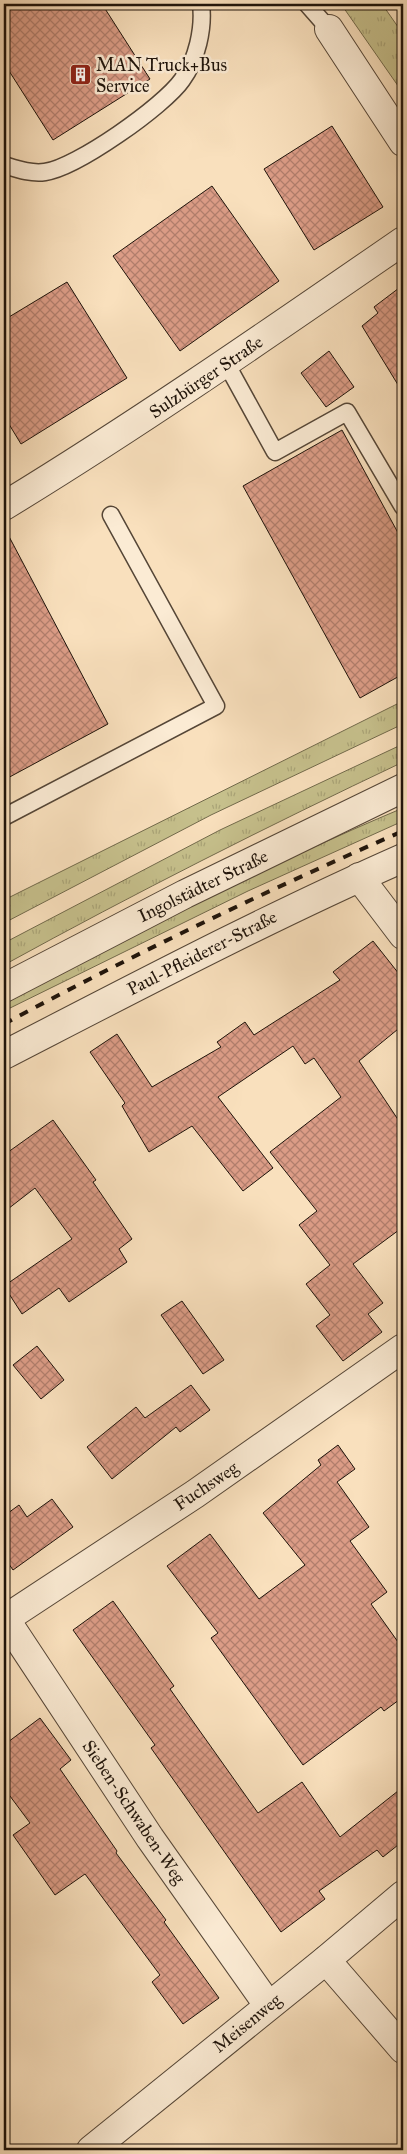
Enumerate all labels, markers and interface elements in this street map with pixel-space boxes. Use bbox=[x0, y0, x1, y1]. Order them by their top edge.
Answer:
place label: MAN Truck+Bus Service bbox=[96, 54, 227, 97]
building icon: MAN Truck+Bus Service bbox=[68, 63, 92, 87]
street label: Sulzbürger Straße bbox=[145, 331, 268, 424]
street label: Ingolstädter Straße bbox=[134, 845, 272, 928]
street label: Paul-Pfleiderer-Straße bbox=[123, 906, 281, 1000]
street label: Fuchsweg bbox=[170, 1456, 243, 1516]
street label: Sieben-Schwaben-Weg bbox=[77, 1736, 191, 1889]
street label: Meisenweg bbox=[208, 1988, 287, 2058]

